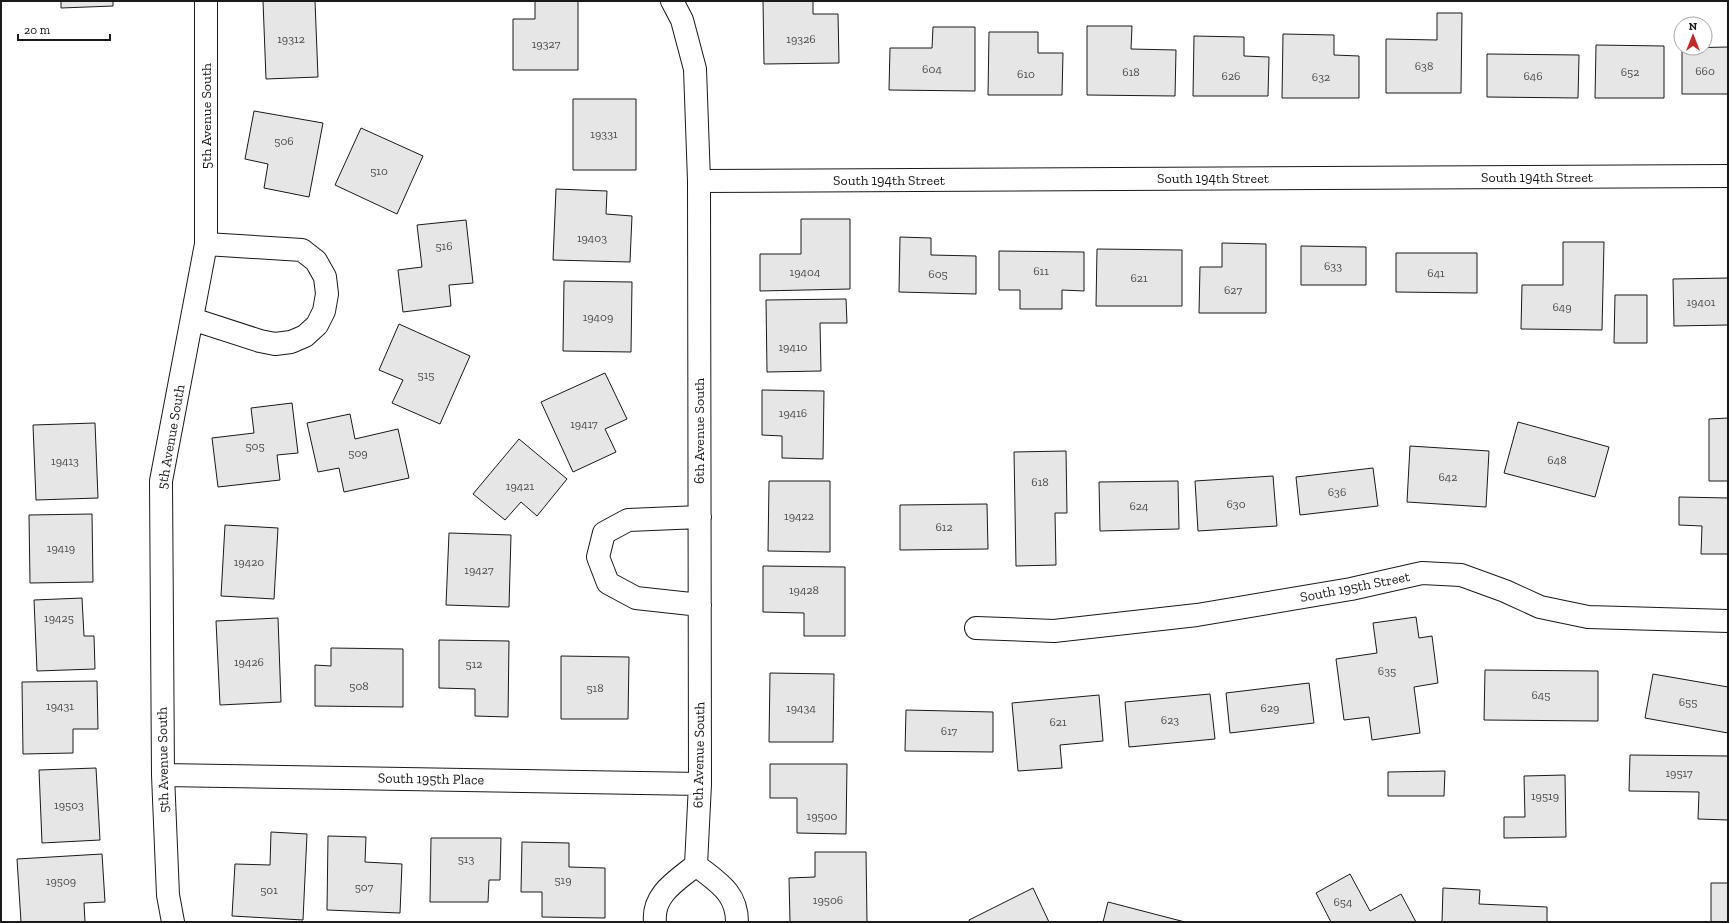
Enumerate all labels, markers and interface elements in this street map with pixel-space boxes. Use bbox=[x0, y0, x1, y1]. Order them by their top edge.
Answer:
scale bar bbox=[18, 16, 110, 42]
north arrow bbox=[1673, 16, 1713, 56]
text: N bbox=[1689, 20, 1698, 33]
text: 20 m bbox=[24, 23, 51, 37]
house number: 19312 bbox=[277, 32, 305, 46]
house number: 19326 bbox=[786, 32, 816, 46]
house number: 19327 bbox=[532, 37, 561, 51]
house number: 638 bbox=[1415, 59, 1433, 73]
house number: 604 bbox=[922, 62, 942, 76]
street label: 5th Avenue South bbox=[198, 63, 215, 169]
house number: 660 bbox=[1695, 64, 1715, 78]
house number: 618 bbox=[1122, 65, 1140, 79]
house number: 652 bbox=[1621, 65, 1639, 79]
house number: 610 bbox=[1017, 67, 1035, 81]
house number: 626 bbox=[1222, 69, 1240, 83]
house number: 646 bbox=[1523, 69, 1543, 83]
house number: 632 bbox=[1312, 70, 1330, 84]
house number: 19331 bbox=[590, 127, 618, 141]
house number: 506 bbox=[274, 134, 294, 148]
house number: 510 bbox=[370, 164, 388, 178]
street label: South 194th Street bbox=[1481, 169, 1594, 186]
street label: South 194th Street bbox=[1157, 170, 1270, 187]
street label: South 194th Street bbox=[833, 172, 946, 189]
house number: 19403 bbox=[577, 231, 607, 245]
house number: 516 bbox=[435, 239, 453, 253]
house number: 633 bbox=[1324, 259, 1342, 273]
house number: 611 bbox=[1033, 264, 1049, 278]
house number: 19404 bbox=[790, 265, 821, 279]
house number: 641 bbox=[1427, 266, 1445, 280]
house number: 605 bbox=[928, 267, 948, 281]
house number: 621 bbox=[1130, 271, 1148, 285]
house number: 627 bbox=[1224, 283, 1242, 297]
house number: 19401 bbox=[1687, 295, 1716, 309]
house number: 649 bbox=[1552, 300, 1572, 314]
house number: 19409 bbox=[583, 310, 613, 324]
house number: 19410 bbox=[779, 340, 808, 354]
house number: 515 bbox=[418, 368, 434, 382]
street label: 6th Avenue South bbox=[691, 378, 708, 484]
street label: 5th Avenue South bbox=[153, 383, 189, 491]
house number: 19416 bbox=[779, 406, 807, 420]
house number: 19417 bbox=[570, 417, 598, 431]
house number: 505 bbox=[245, 439, 265, 453]
house number: 509 bbox=[348, 446, 368, 460]
house number: 648 bbox=[1547, 453, 1567, 467]
house number: 19413 bbox=[51, 454, 79, 468]
house number: 642 bbox=[1438, 470, 1458, 484]
house number: 618 bbox=[1031, 475, 1049, 489]
house number: 19421 bbox=[506, 479, 535, 493]
house number: 636 bbox=[1328, 485, 1346, 499]
house number: 630 bbox=[1226, 497, 1246, 511]
house number: 624 bbox=[1129, 499, 1149, 513]
house number: 19422 bbox=[784, 509, 814, 523]
house number: 612 bbox=[935, 520, 953, 534]
house number: 19419 bbox=[47, 541, 75, 555]
house number: 19420 bbox=[234, 555, 264, 569]
house number: 19427 bbox=[464, 563, 494, 577]
street label: South 195th Street bbox=[1299, 568, 1412, 606]
house number: 19428 bbox=[789, 583, 819, 597]
house number: 19425 bbox=[44, 611, 74, 625]
house number: 19426 bbox=[234, 655, 264, 669]
house number: 512 bbox=[466, 657, 482, 671]
house number: 635 bbox=[1378, 664, 1396, 678]
house number: 508 bbox=[349, 679, 369, 693]
house number: 518 bbox=[586, 681, 604, 695]
house number: 645 bbox=[1532, 688, 1550, 702]
house number: 655 bbox=[1679, 695, 1697, 709]
house number: 19431 bbox=[46, 699, 74, 713]
house number: 19434 bbox=[786, 701, 816, 715]
house number: 629 bbox=[1261, 701, 1279, 715]
street label: 6th Avenue South bbox=[690, 702, 708, 808]
street label: 5th Avenue South bbox=[154, 707, 172, 813]
house number: 623 bbox=[1161, 713, 1179, 727]
house number: 621 bbox=[1049, 715, 1067, 729]
house number: 617 bbox=[941, 724, 958, 738]
house number: 19517 bbox=[1665, 766, 1693, 780]
street label: South 195th Place bbox=[378, 770, 485, 788]
house number: 19519 bbox=[1531, 789, 1559, 803]
house number: 19503 bbox=[54, 798, 84, 812]
house number: 19500 bbox=[807, 809, 838, 823]
house number: 513 bbox=[458, 852, 474, 866]
house number: 519 bbox=[554, 873, 572, 887]
house number: 19509 bbox=[46, 874, 76, 888]
house number: 507 bbox=[355, 880, 374, 894]
house number: 501 bbox=[260, 883, 278, 897]
house number: 19506 bbox=[813, 893, 843, 907]
house number: 654 bbox=[1334, 895, 1353, 909]

